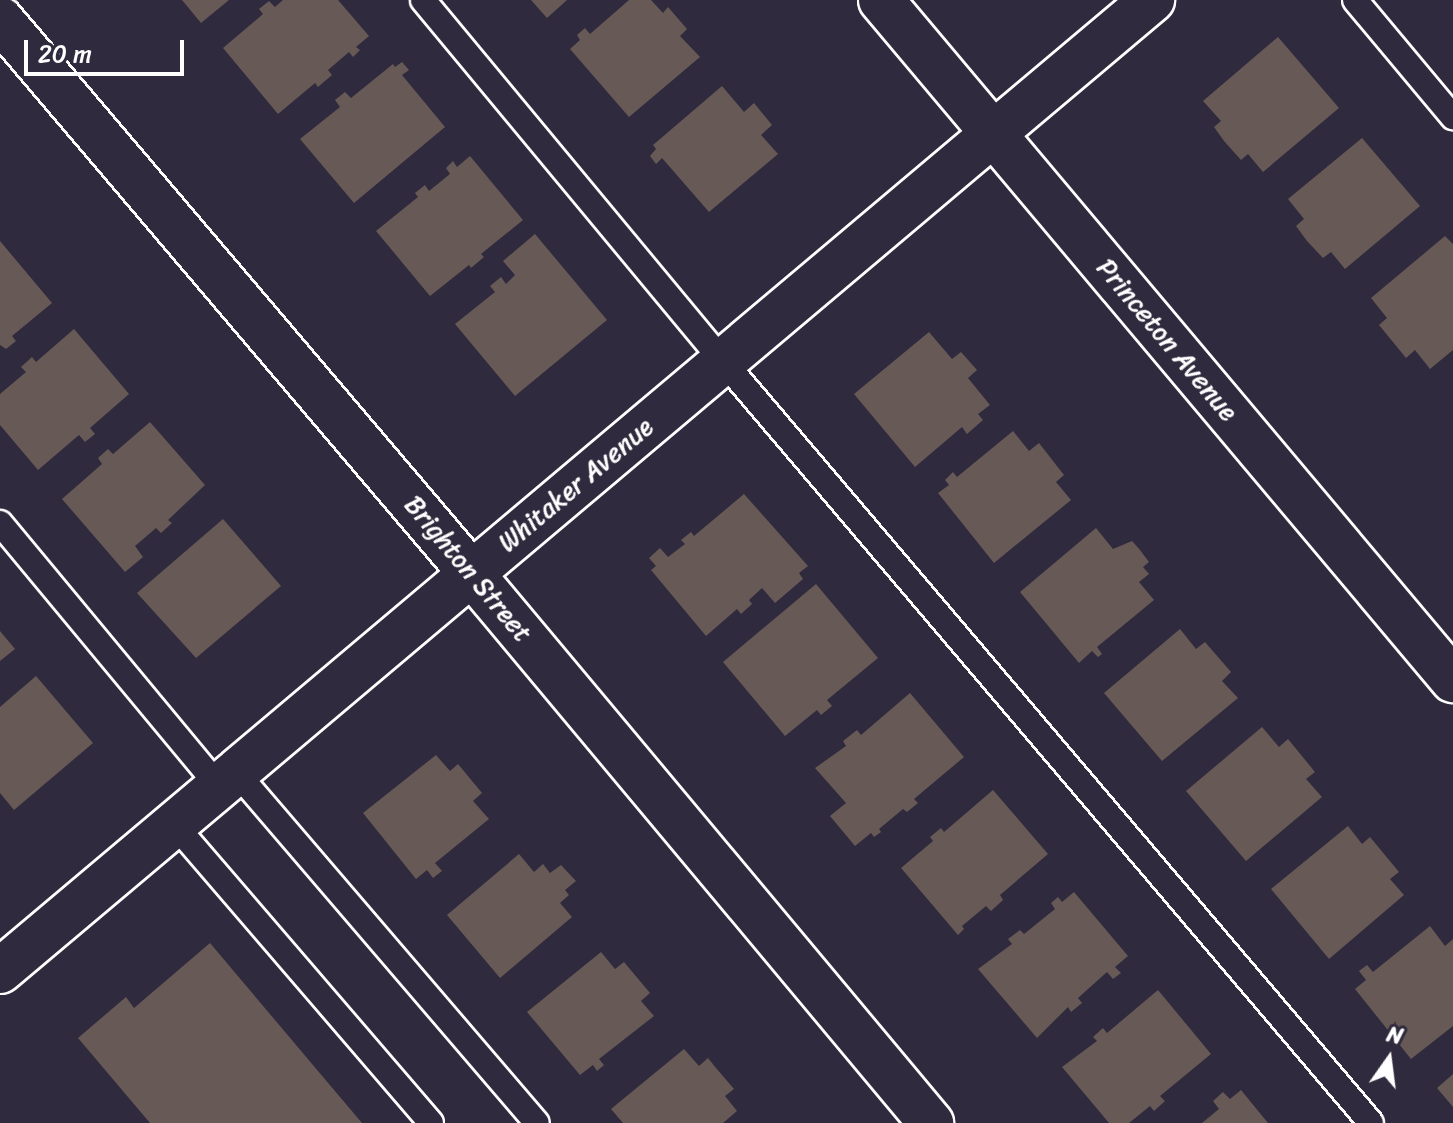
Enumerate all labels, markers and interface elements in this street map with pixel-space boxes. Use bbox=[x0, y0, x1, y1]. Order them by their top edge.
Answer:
scale bar bbox=[28, 24, 188, 74]
text: 20 m bbox=[38, 33, 92, 75]
street label: Princeton Avenue bbox=[1090, 253, 1244, 427]
street label: Whitaker Avenue bbox=[492, 411, 660, 559]
street label: Brighton Street bbox=[398, 489, 538, 649]
text: N bbox=[1383, 1014, 1407, 1056]
north arrow bbox=[1349, 1019, 1429, 1099]

